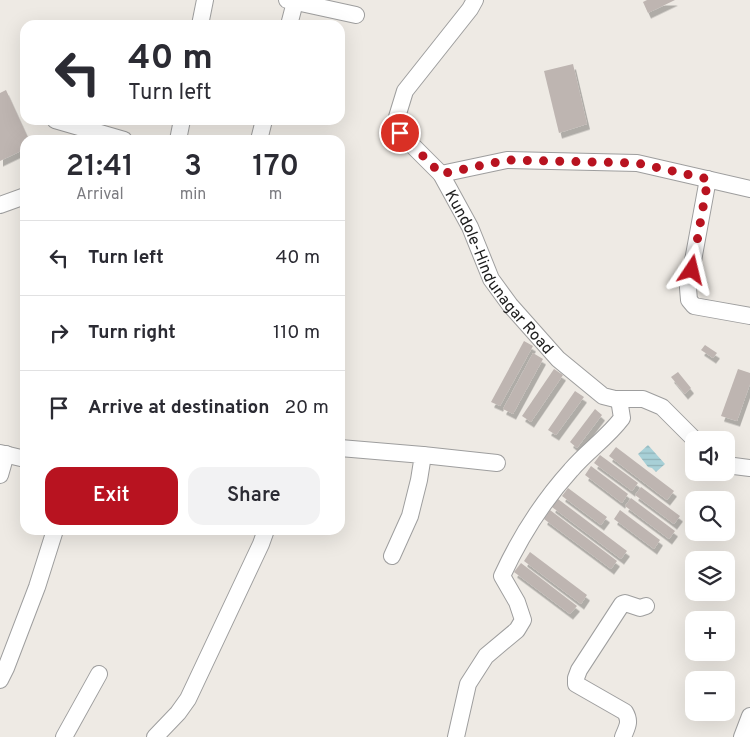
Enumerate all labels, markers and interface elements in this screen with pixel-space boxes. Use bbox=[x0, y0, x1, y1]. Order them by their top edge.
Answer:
text: 40 m bbox=[128, 37, 213, 81]
icon: left bbox=[45, 40, 110, 105]
text: Turn left bbox=[128, 80, 211, 107]
pin bbox=[379, 112, 421, 154]
icon: arrive bbox=[386, 119, 414, 147]
text: 21:41 bbox=[66, 149, 134, 186]
text: 3 bbox=[184, 149, 202, 186]
text: 170 bbox=[252, 149, 299, 186]
text: Arrival bbox=[76, 185, 124, 205]
text: min bbox=[180, 185, 206, 205]
text: m bbox=[269, 185, 282, 205]
street label: Kundole-Hindunagar Road bbox=[440, 187, 557, 359]
position arrow bbox=[665, 243, 717, 295]
icon: left bbox=[45, 244, 73, 272]
text: Turn left bbox=[88, 246, 164, 270]
text: 40 m bbox=[275, 246, 320, 270]
icon: right bbox=[45, 319, 73, 347]
text: Turn right bbox=[88, 321, 176, 345]
text: 110 m bbox=[273, 321, 320, 345]
icon: arrive bbox=[45, 394, 73, 422]
text: Arrive at destination bbox=[88, 396, 269, 420]
text: 20 m bbox=[284, 396, 329, 420]
map controls bbox=[685, 431, 735, 721]
button: sound bbox=[685, 431, 735, 481]
button: Exit bbox=[45, 467, 178, 525]
button: Share bbox=[188, 467, 320, 525]
button: search bbox=[685, 491, 735, 541]
button: layers bbox=[685, 551, 735, 601]
button: + bbox=[685, 611, 735, 661]
button: − bbox=[685, 671, 735, 721]

